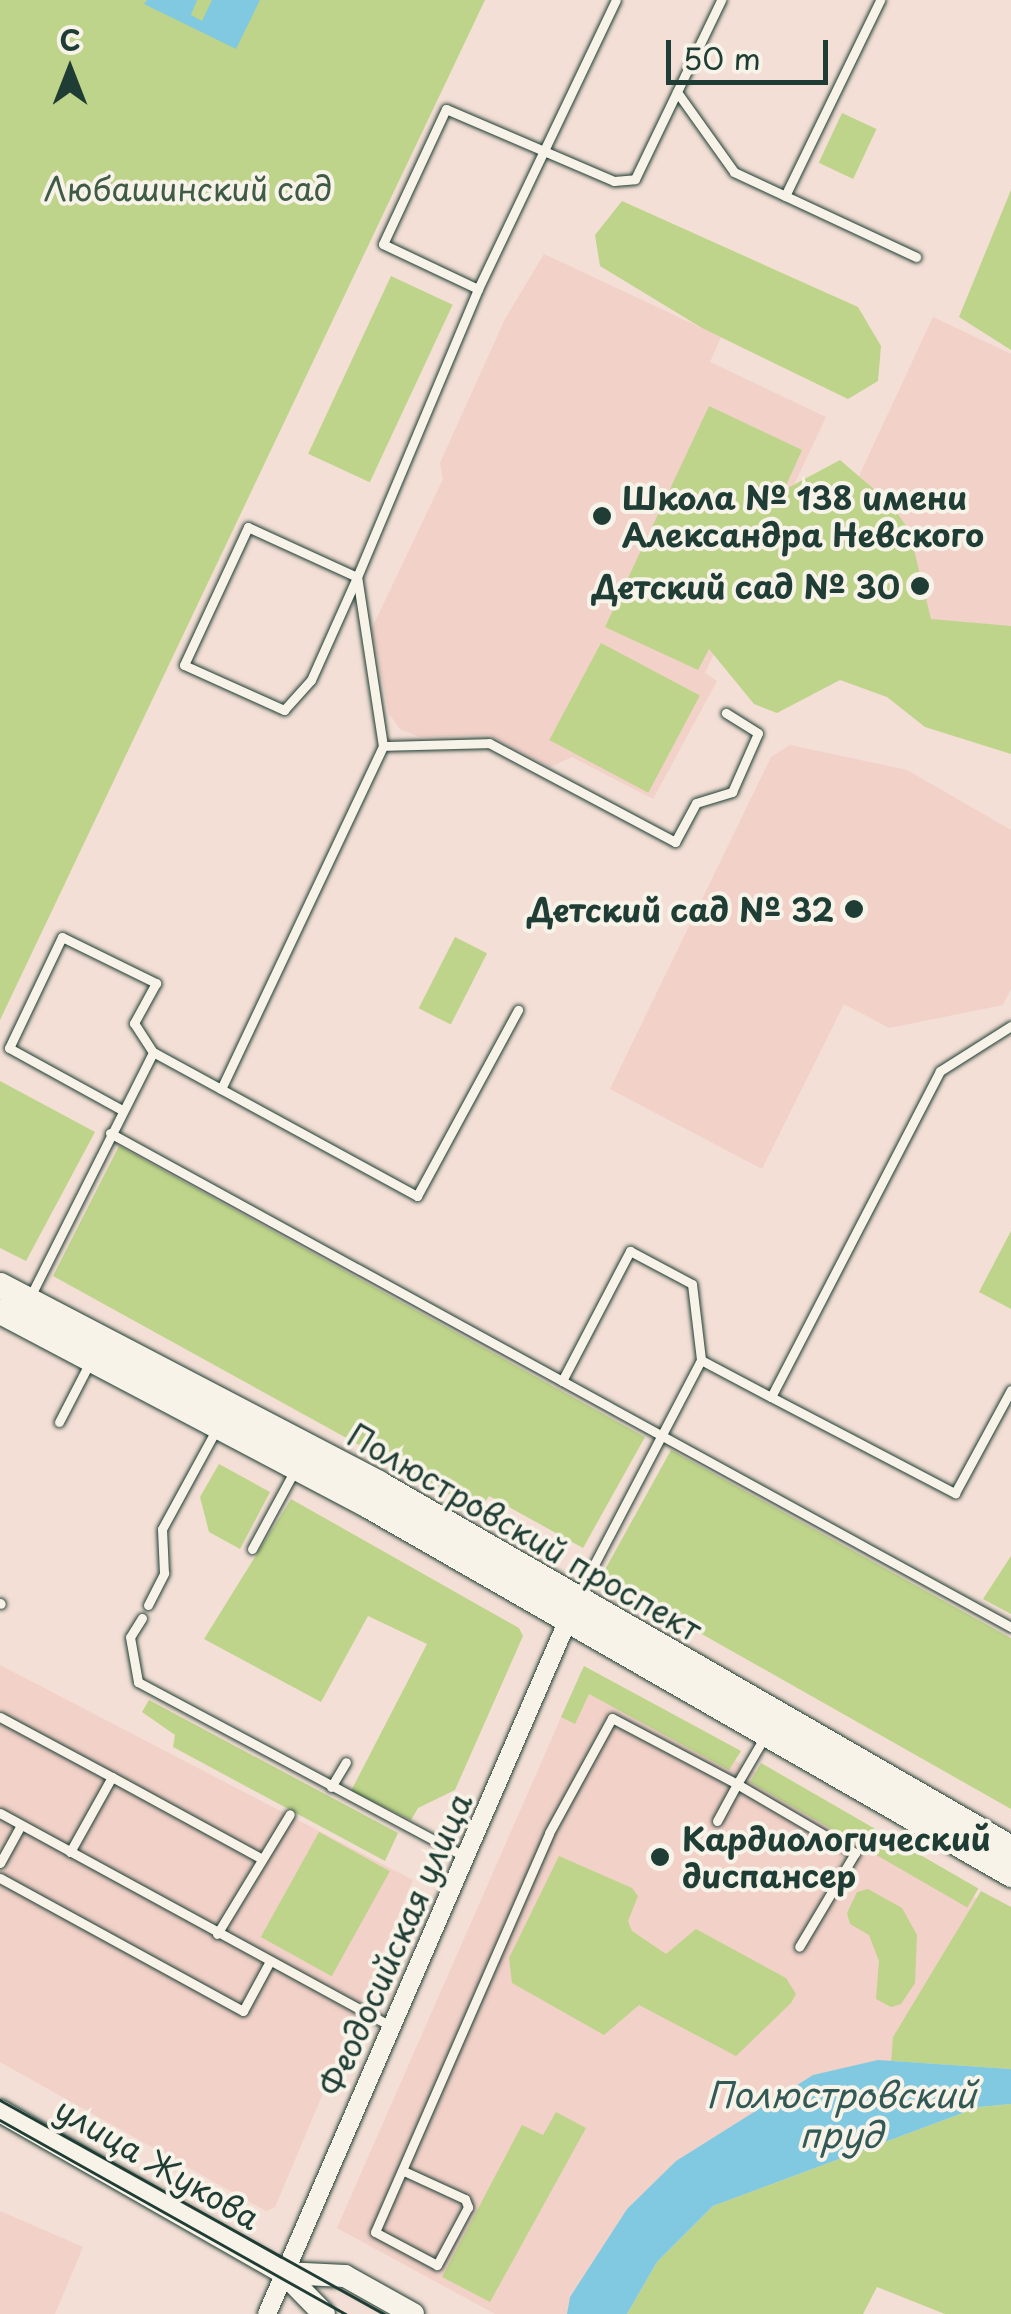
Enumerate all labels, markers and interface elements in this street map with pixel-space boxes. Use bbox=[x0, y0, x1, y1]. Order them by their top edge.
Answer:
text: С bbox=[59, 18, 81, 61]
north arrow bbox=[20, 20, 120, 120]
scale bar bbox=[671, 20, 834, 82]
text: 50 m bbox=[683, 35, 761, 80]
park label: Любашинский сад bbox=[42, 169, 334, 207]
place label: Школа № 138 имени Александра Невского bbox=[622, 479, 984, 554]
marker: Школа № 138 имени Александра Невского bbox=[591, 505, 613, 527]
place label: Детский сад № 30 bbox=[590, 567, 900, 605]
marker: Детский сад № 30 bbox=[909, 575, 931, 597]
place label: Детский сад № 32 bbox=[526, 890, 834, 928]
marker: Детский сад № 32 bbox=[843, 898, 865, 920]
street label: Полюстровский проспект bbox=[341, 1415, 709, 1649]
street label: Феодосийская улица bbox=[311, 1786, 479, 2102]
place label: Кардиологический диспансер bbox=[682, 1820, 991, 1895]
marker: Кардиологический диспансер bbox=[647, 1844, 673, 1870]
water label: Полюстровский пруд bbox=[706, 2073, 976, 2155]
street label: улица Жукова bbox=[48, 2089, 268, 2237]

